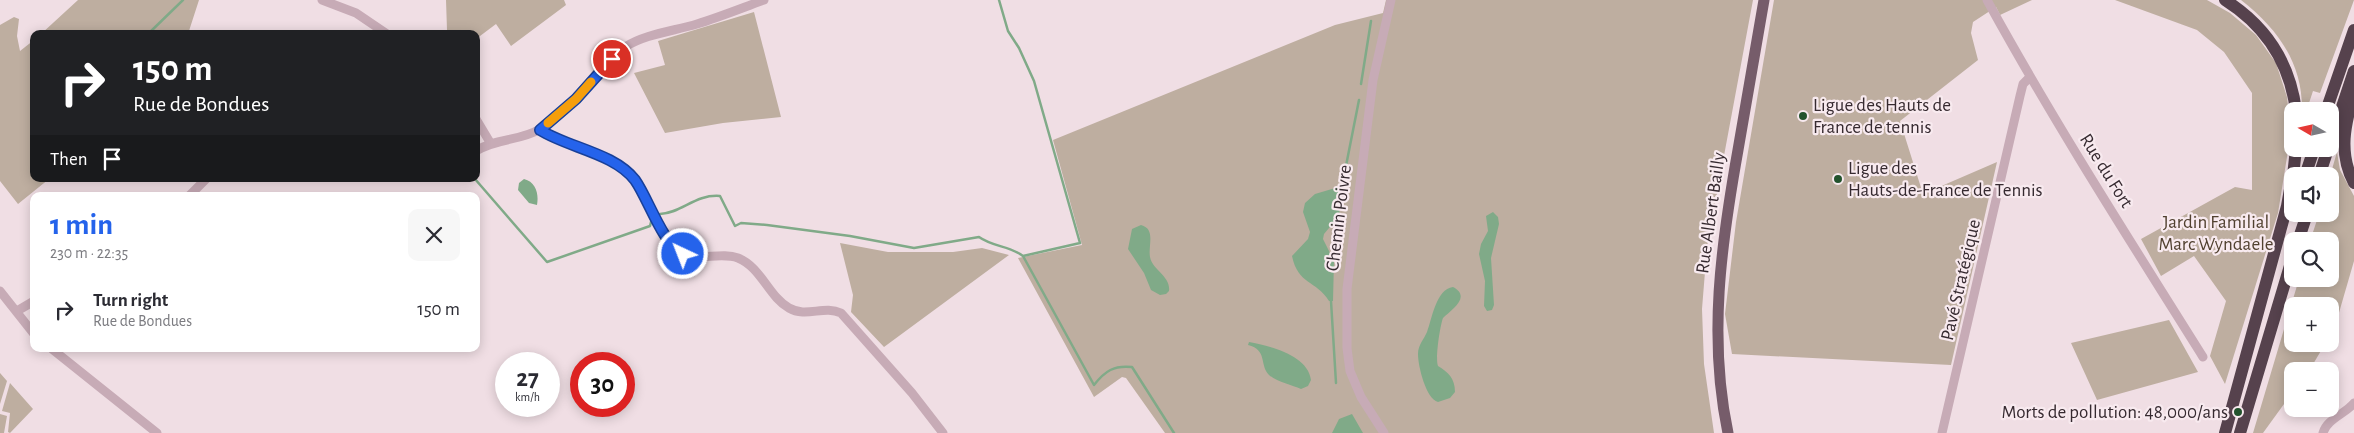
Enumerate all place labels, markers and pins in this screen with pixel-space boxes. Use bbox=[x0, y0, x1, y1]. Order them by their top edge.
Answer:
pin bbox=[591, 38, 633, 80]
place label: Ligue des Hauts de France de tennis bbox=[1813, 96, 1951, 137]
marker: Ligue des Hauts de France de tennis bbox=[1797, 110, 1809, 122]
place label: Ligue des Hauts-de-France de Tennis bbox=[1848, 159, 2043, 200]
marker: Ligue des Hauts-de-France de Tennis bbox=[1832, 173, 1844, 185]
place label: Morts de pollution: 48,000/ans bbox=[2002, 403, 2228, 422]
marker: Morts de pollution: 48,000/ans bbox=[2232, 406, 2244, 418]

